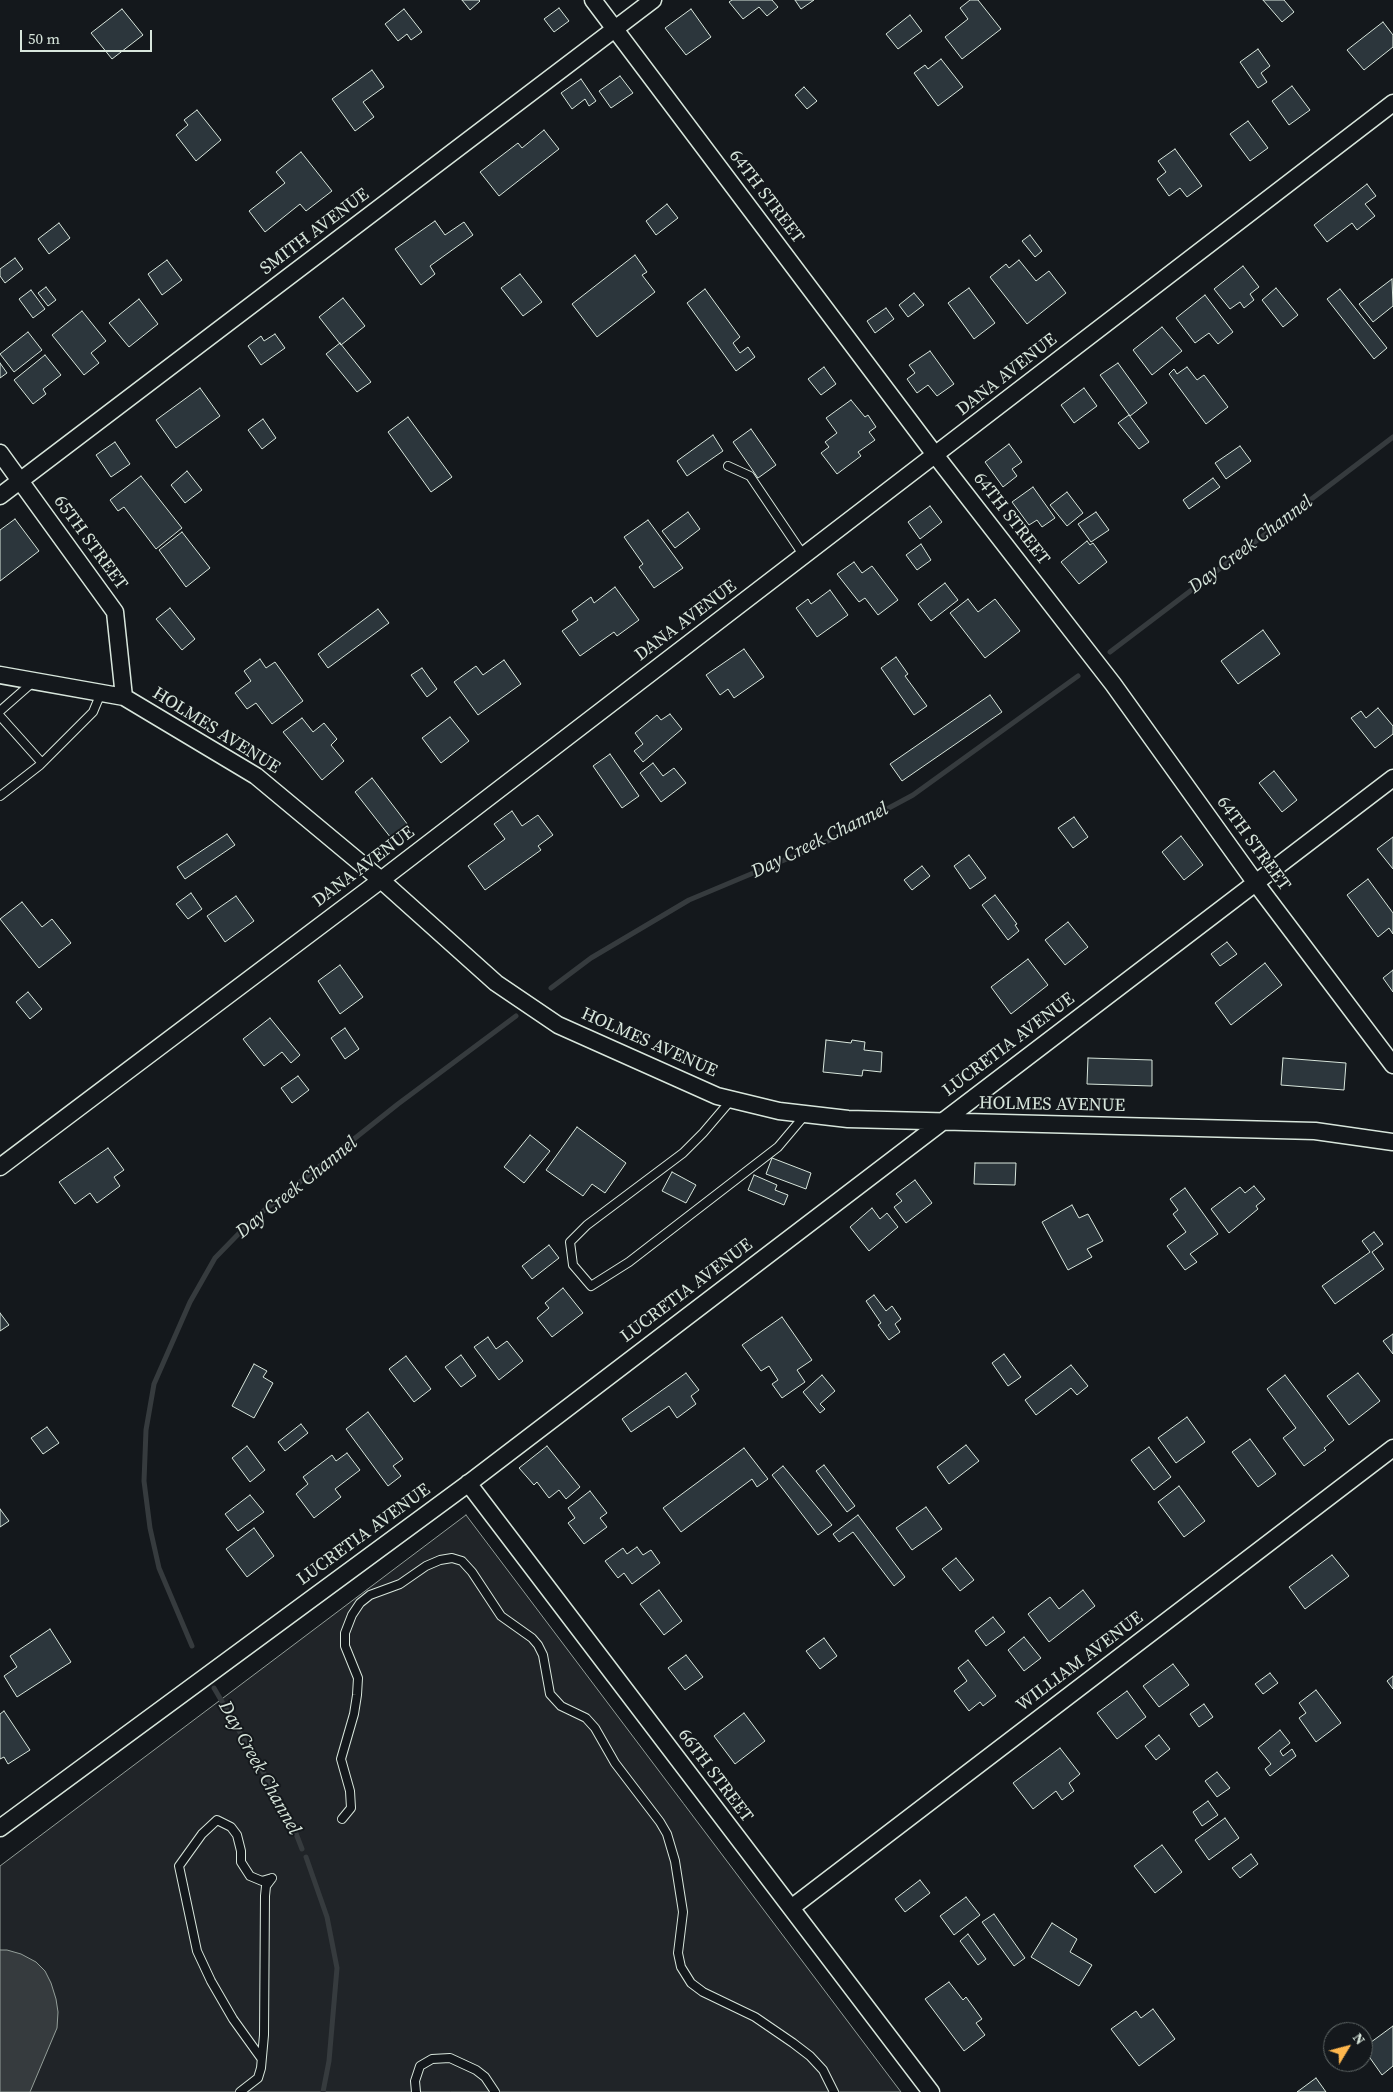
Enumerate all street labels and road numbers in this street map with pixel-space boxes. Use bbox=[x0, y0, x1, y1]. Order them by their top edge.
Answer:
street label: 64TH STREET bbox=[724, 146, 808, 248]
street label: SMITH AVENUE bbox=[256, 184, 374, 280]
street label: DANA AVENUE bbox=[952, 329, 1062, 421]
street label: 64TH STREET bbox=[968, 468, 1054, 570]
street label: 65TH STREET bbox=[49, 492, 131, 594]
street label: DANA AVENUE bbox=[631, 576, 741, 666]
street label: HOLMES AVENUE bbox=[148, 683, 284, 779]
street label: 64TH STREET bbox=[1212, 793, 1294, 895]
street label: DANA AVENUE bbox=[309, 822, 419, 912]
street label: LUCRETIA AVENUE bbox=[939, 988, 1079, 1102]
street label: HOLMES AVENUE bbox=[578, 1003, 720, 1083]
street label: HOLMES AVENUE bbox=[979, 1093, 1125, 1117]
street label: LUCRETIA AVENUE bbox=[617, 1234, 757, 1348]
street label: LUCRETIA AVENUE bbox=[293, 1479, 435, 1591]
street label: WILLIAM AVENUE bbox=[1012, 1607, 1148, 1717]
street label: 66TH STREET bbox=[673, 1725, 757, 1827]

